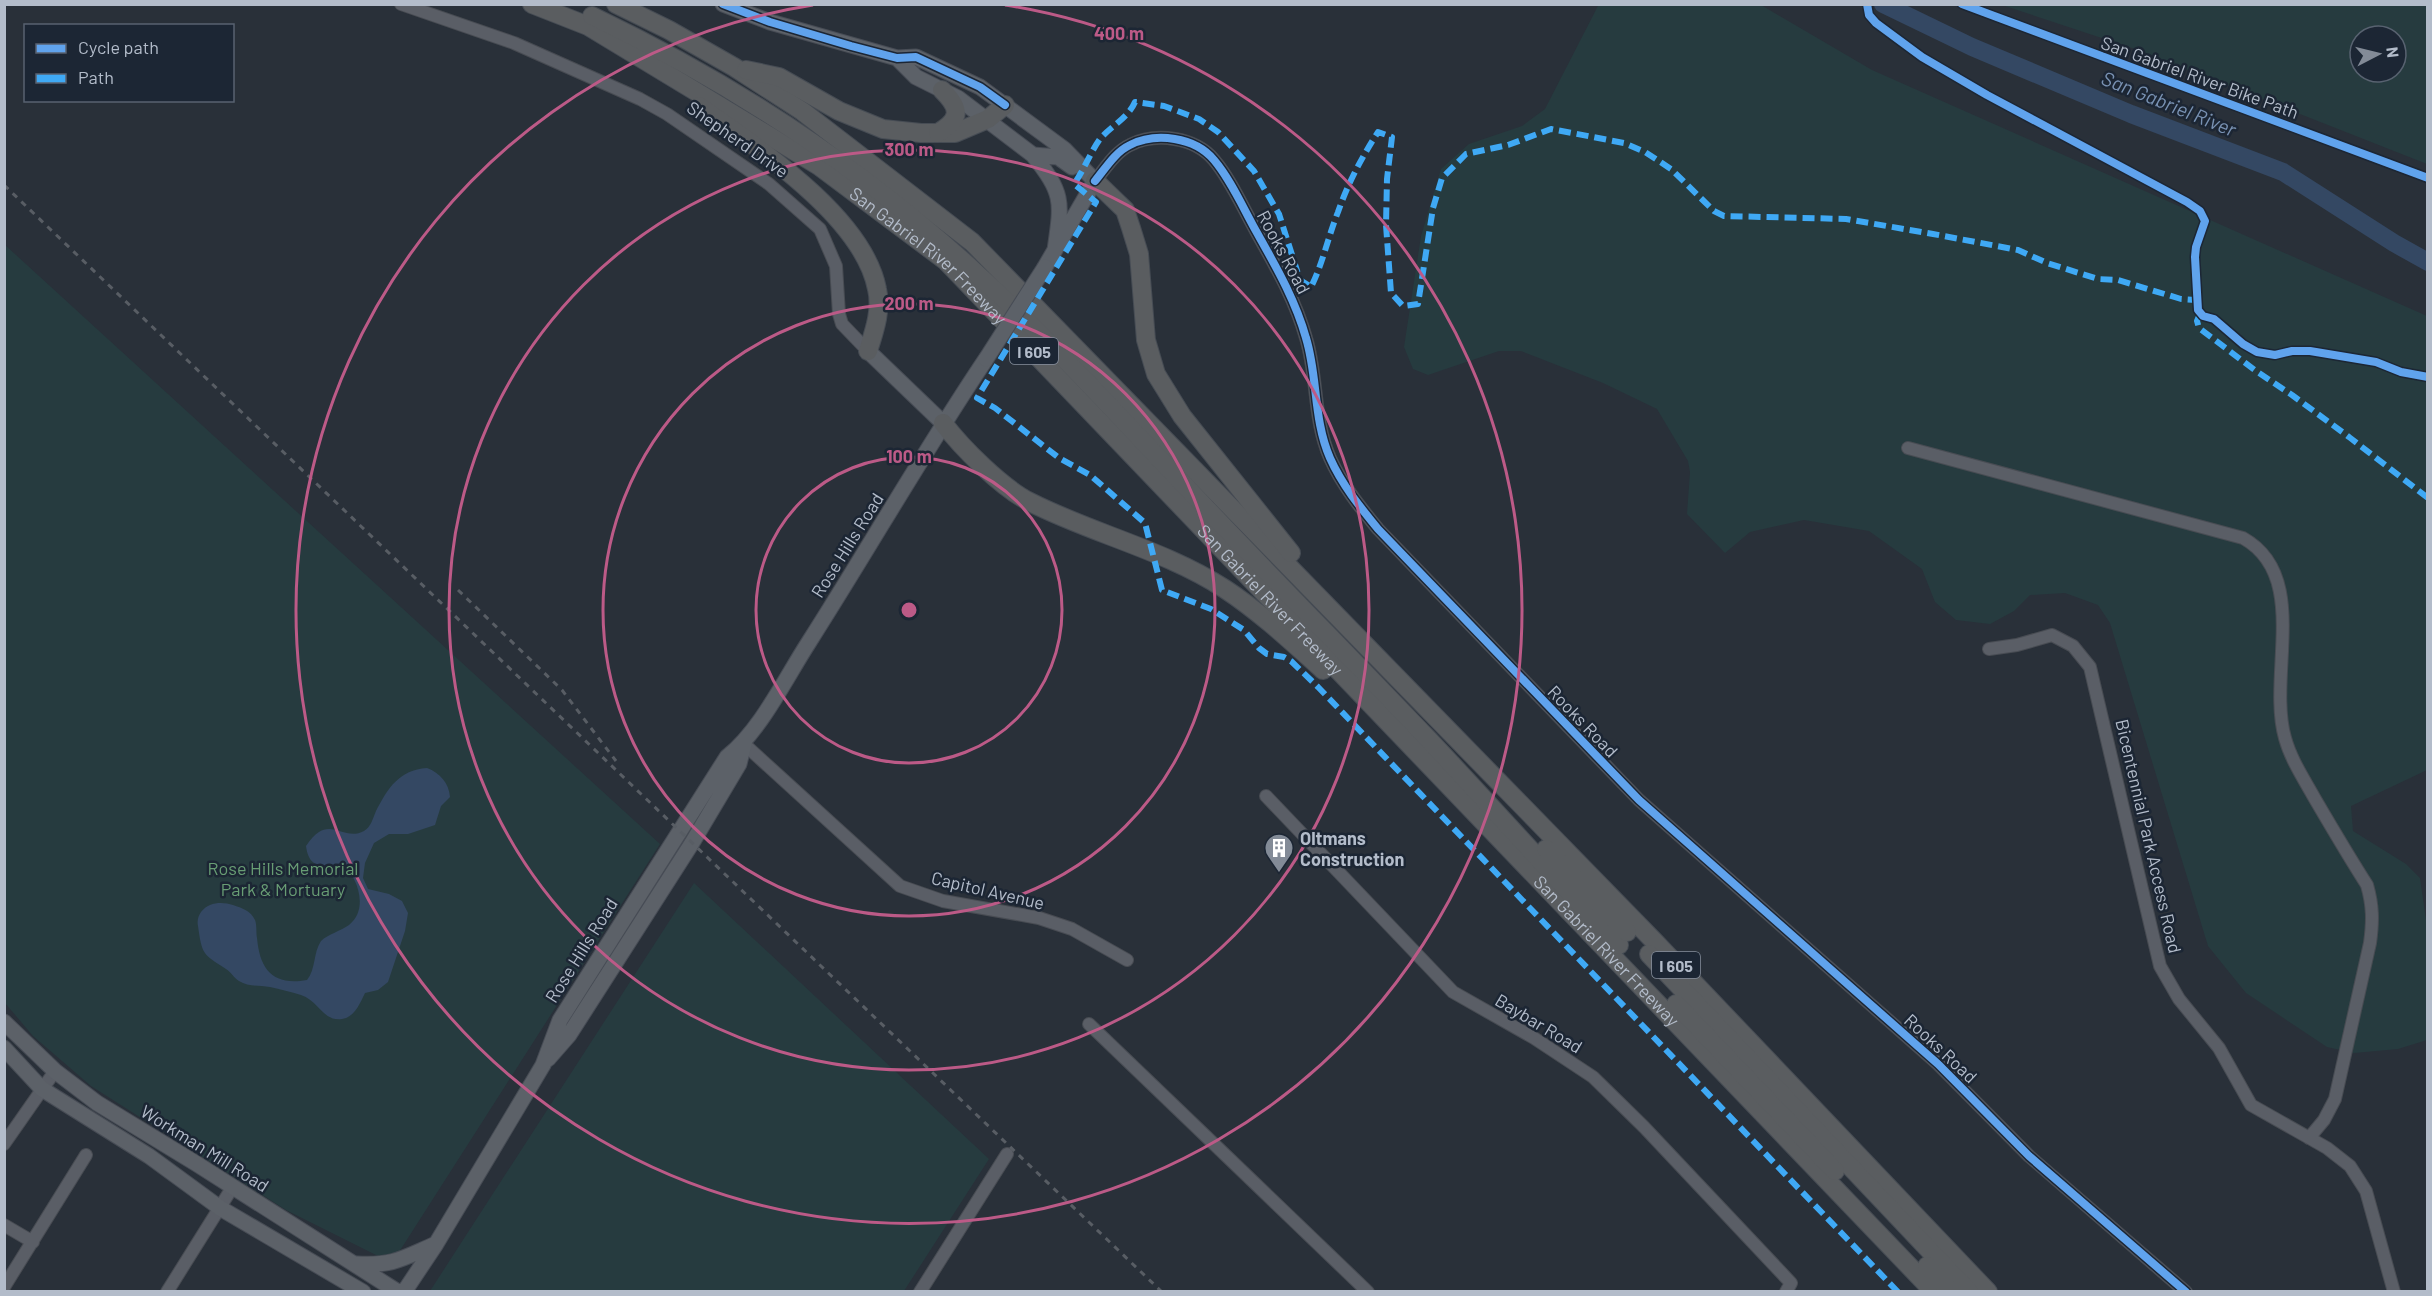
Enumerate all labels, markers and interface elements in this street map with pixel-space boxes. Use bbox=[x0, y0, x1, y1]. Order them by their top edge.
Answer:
text: 400 m bbox=[1094, 22, 1144, 44]
legend bbox=[24, 24, 234, 102]
north arrow bbox=[2348, 24, 2408, 84]
street label: San Gabriel River Bike Path bbox=[2098, 31, 2302, 123]
text: Cycle path bbox=[78, 36, 159, 58]
text: N bbox=[2383, 46, 2403, 59]
water label: San Gabriel River bbox=[2098, 65, 2240, 141]
text: Path bbox=[78, 66, 114, 88]
street label: Shepherd Drive bbox=[683, 96, 793, 182]
text: 300 m bbox=[885, 138, 933, 160]
street label: San Gabriel River Freeway bbox=[846, 182, 1012, 329]
street label: Rooks Road bbox=[1253, 206, 1315, 298]
text: 200 m bbox=[884, 292, 934, 314]
road number: I 605 bbox=[1010, 338, 1058, 364]
text: 100 m bbox=[886, 445, 932, 467]
street label: Rose Hills Road bbox=[806, 489, 888, 601]
street label: San Gabriel River Freeway bbox=[1193, 520, 1348, 680]
centre of rings bbox=[899, 600, 919, 620]
street label: Rooks Road bbox=[1543, 680, 1623, 762]
street label: Bicentennial Park Access Road bbox=[2111, 717, 2187, 955]
place label: Oltmans Construction bbox=[1300, 827, 1404, 870]
building icon: Oltmans Construction bbox=[1263, 832, 1295, 874]
park label: Rose Hills Memorial Park & Mortuary bbox=[207, 857, 359, 900]
street label: Capitol Avenue bbox=[929, 866, 1047, 914]
street label: San Gabriel River Freeway bbox=[1529, 871, 1684, 1031]
street label: Rose Hills Road bbox=[540, 894, 622, 1006]
road number: I 605 bbox=[1652, 952, 1700, 978]
street label: Baybar Road bbox=[1492, 988, 1586, 1058]
street label: Rooks Road bbox=[1900, 1009, 1982, 1087]
street label: Workman Mill Road bbox=[137, 1100, 273, 1196]

